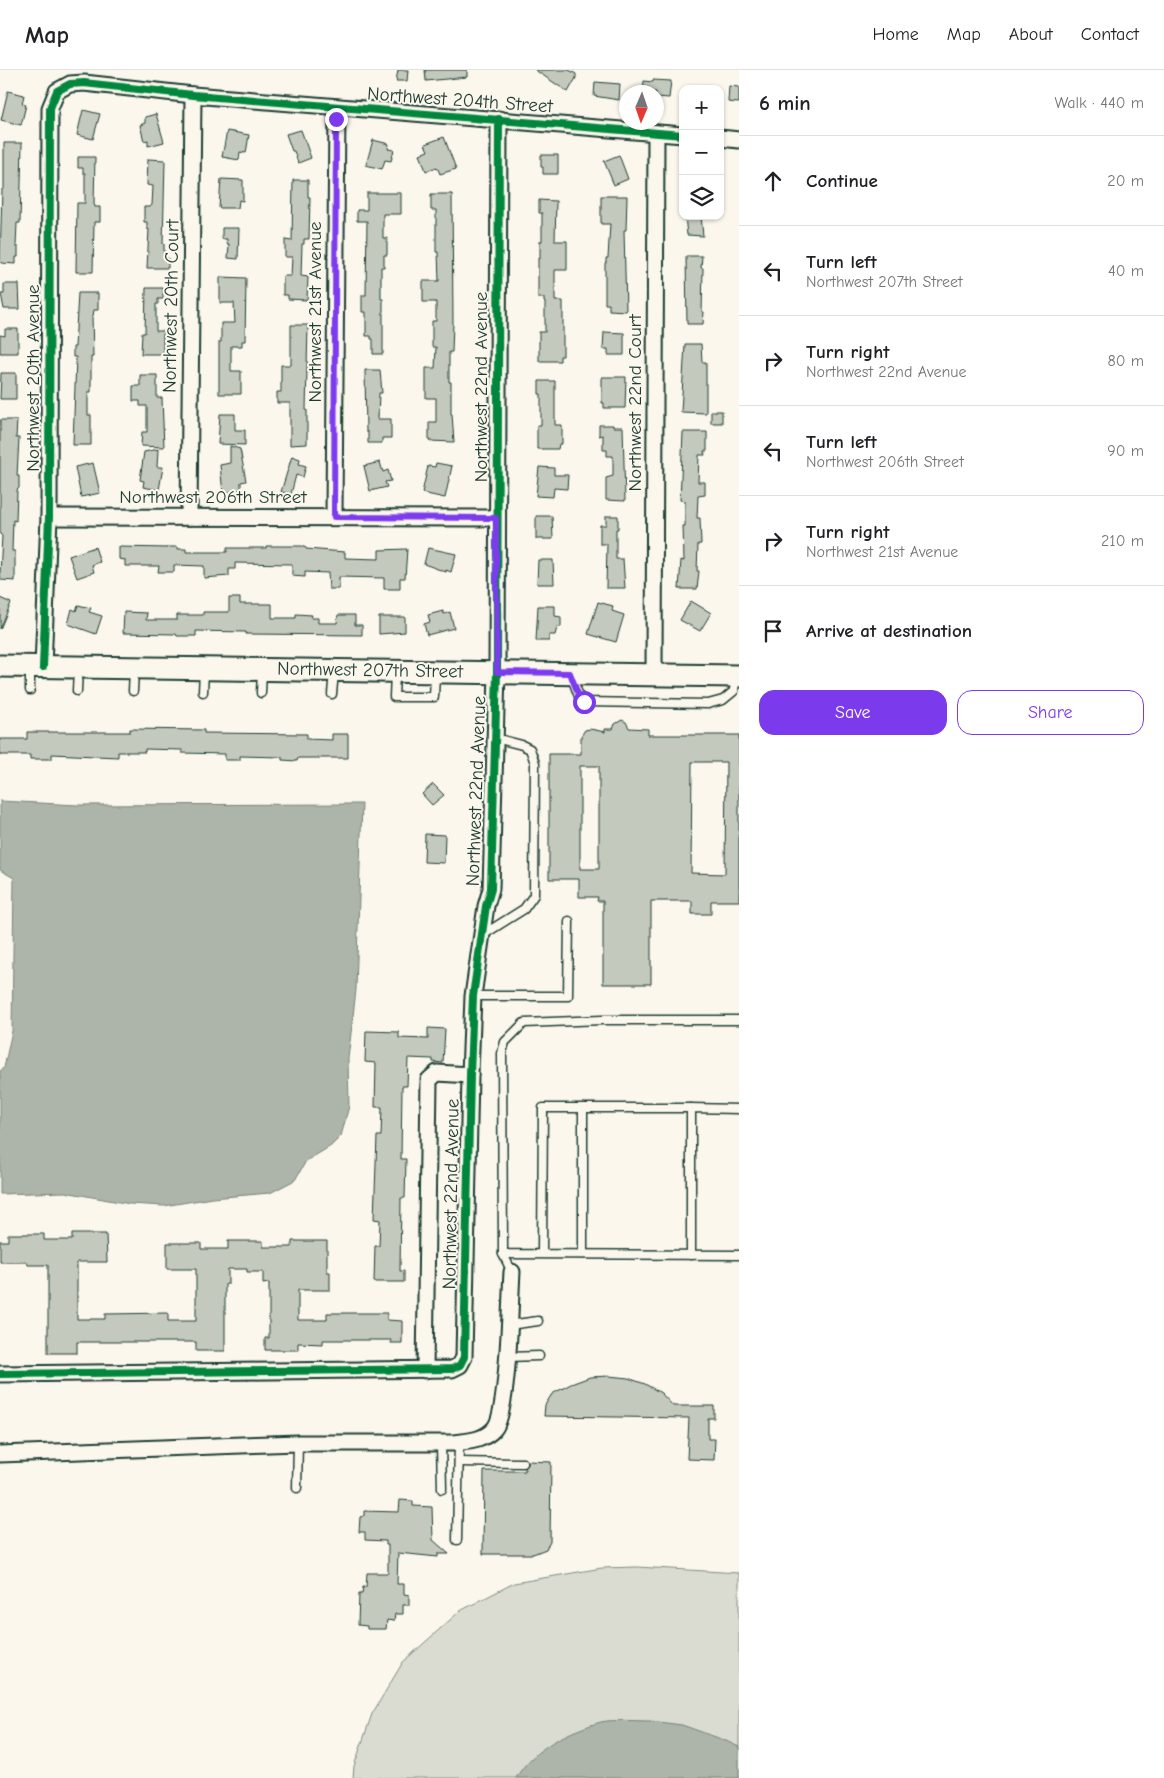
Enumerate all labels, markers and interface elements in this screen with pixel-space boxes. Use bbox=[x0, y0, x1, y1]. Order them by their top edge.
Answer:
text: Map bbox=[25, 21, 69, 49]
text: Home bbox=[872, 24, 919, 45]
text: Map bbox=[947, 24, 981, 45]
text: About bbox=[1009, 24, 1053, 45]
text: Contact bbox=[1081, 24, 1139, 45]
street label: Northwest 204th Street bbox=[366, 83, 554, 118]
north arrow bbox=[619, 85, 664, 130]
map controls bbox=[679, 85, 724, 220]
button: + bbox=[679, 85, 724, 130]
text: 6 min bbox=[759, 91, 811, 115]
text: Walk · 440 m bbox=[1054, 94, 1144, 112]
route end bbox=[325, 108, 348, 131]
button: − bbox=[679, 130, 724, 175]
icon: ahead bbox=[759, 167, 787, 195]
text: Continue bbox=[806, 170, 878, 192]
text: 20 m bbox=[1107, 172, 1144, 190]
button: layers bbox=[679, 175, 724, 220]
street label: Northwest 20th Court bbox=[158, 218, 184, 393]
street label: Northwest 21st Avenue bbox=[304, 222, 326, 402]
text: Turn left bbox=[806, 251, 877, 273]
icon: left bbox=[759, 257, 787, 285]
text: 40 m bbox=[1108, 262, 1144, 280]
text: Northwest 207th Street bbox=[806, 273, 963, 291]
street label: Northwest 20th Avenue bbox=[22, 284, 44, 472]
street label: Northwest 22nd Avenue bbox=[470, 292, 492, 482]
street label: Northwest 22nd Court bbox=[624, 314, 646, 492]
text: Turn right bbox=[806, 341, 890, 363]
icon: right bbox=[759, 347, 787, 375]
text: 80 m bbox=[1107, 352, 1144, 370]
text: Northwest 22nd Avenue bbox=[806, 363, 967, 381]
text: Turn left bbox=[806, 431, 877, 453]
icon: left bbox=[759, 437, 787, 465]
text: 90 m bbox=[1107, 442, 1144, 460]
text: Northwest 206th Street bbox=[806, 453, 964, 471]
street label: Northwest 206th Street bbox=[119, 486, 307, 508]
text: Turn right bbox=[806, 521, 890, 543]
icon: right bbox=[759, 527, 787, 555]
text: 210 m bbox=[1101, 532, 1144, 550]
text: Northwest 21st Avenue bbox=[806, 543, 958, 561]
icon: arrive bbox=[759, 617, 787, 645]
text: Arrive at destination bbox=[806, 620, 972, 642]
street label: Northwest 207th Street bbox=[277, 657, 464, 683]
button: Save bbox=[759, 690, 947, 735]
button: Share bbox=[957, 690, 1144, 735]
route start bbox=[573, 691, 596, 714]
street label: Northwest 22nd Avenue bbox=[462, 695, 490, 887]
street label: Northwest 22nd Avenue bbox=[438, 1099, 464, 1289]

